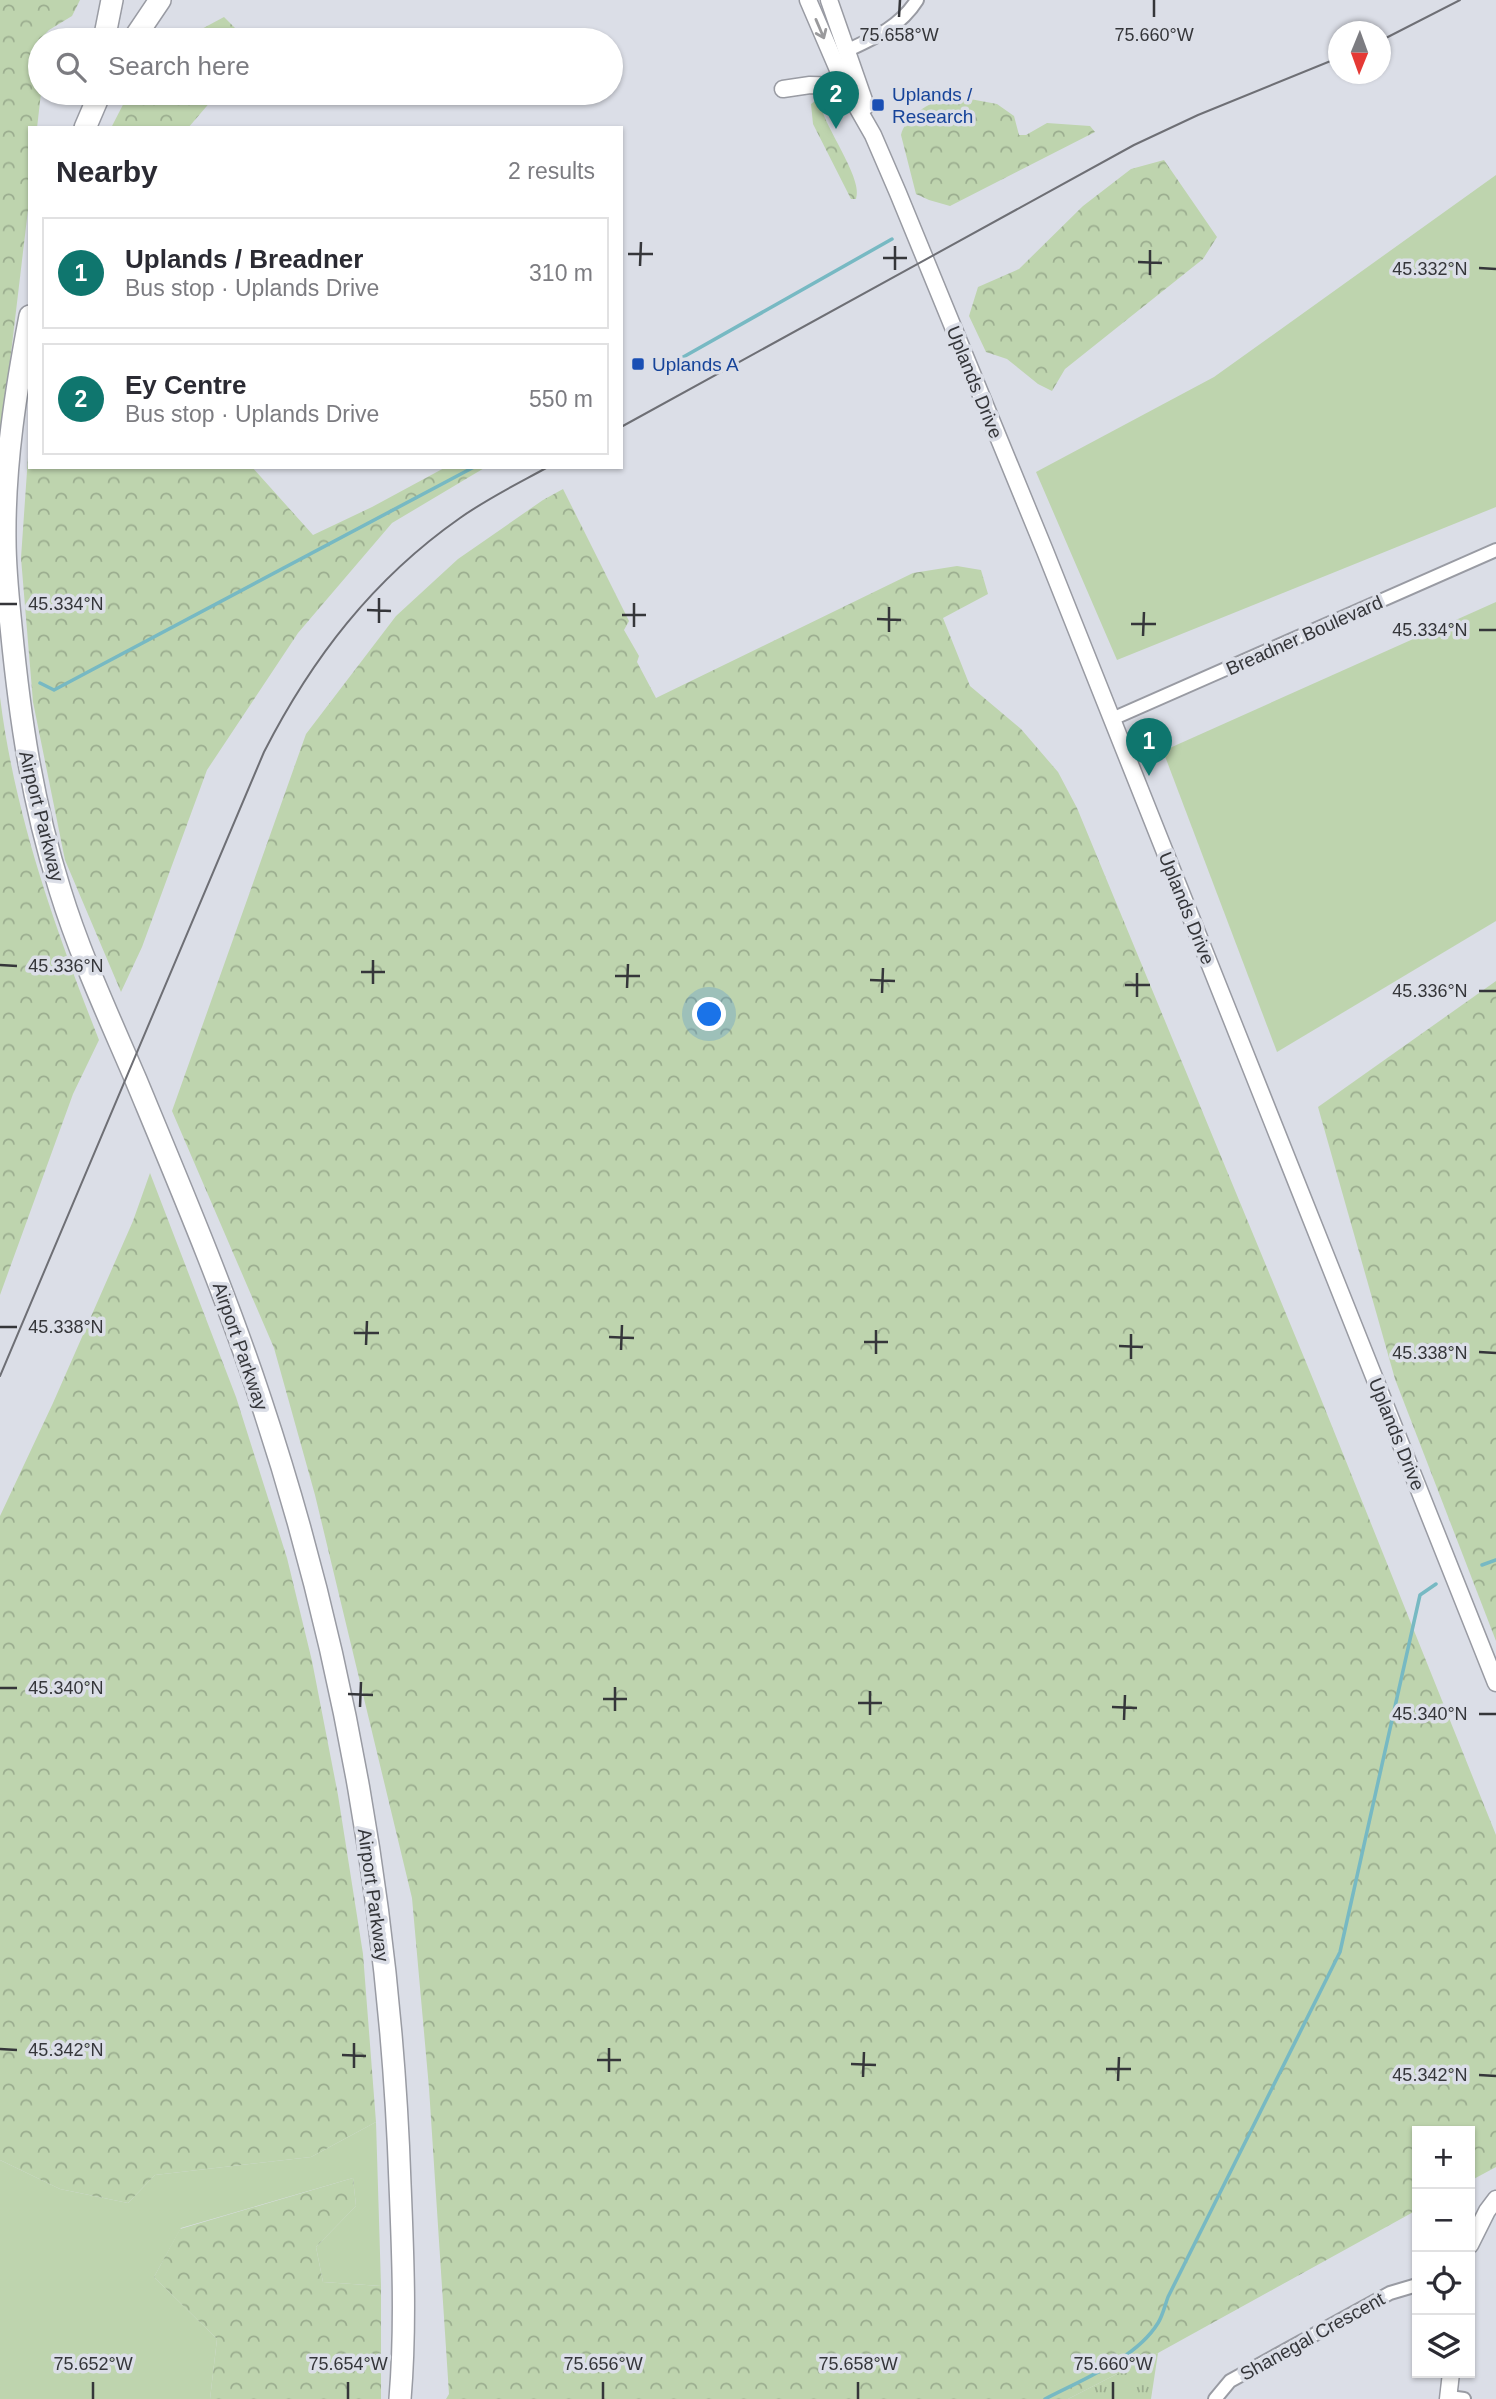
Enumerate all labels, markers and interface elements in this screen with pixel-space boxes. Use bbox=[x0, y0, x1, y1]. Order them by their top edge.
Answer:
one-way arrow bbox=[815, 17, 828, 39]
north arrow bbox=[1328, 21, 1391, 84]
text: 75.658°W bbox=[859, 25, 939, 45]
text: 75.660°W bbox=[1114, 25, 1194, 45]
search box bbox=[28, 28, 623, 105]
icon: search bbox=[52, 48, 90, 86]
text: Search here bbox=[108, 51, 250, 81]
pin: 2 bbox=[813, 71, 859, 129]
place label: Uplands / Research bbox=[892, 84, 973, 127]
marker: Uplands / Research bbox=[870, 97, 886, 113]
text: Nearby bbox=[56, 155, 158, 188]
text: 2 results bbox=[508, 158, 595, 184]
text: Uplands / Breadner bbox=[125, 244, 363, 274]
text: 45.332°N bbox=[1392, 259, 1468, 279]
text: 1 bbox=[75, 260, 87, 286]
text: 310 m bbox=[529, 260, 593, 286]
text: Bus stop · Uplands Drive bbox=[125, 275, 379, 301]
street label: Uplands Drive bbox=[942, 323, 1007, 441]
place label: Uplands A bbox=[652, 354, 739, 375]
marker: Uplands A bbox=[630, 356, 646, 372]
text: Ey Centre bbox=[125, 370, 246, 400]
text: 2 bbox=[75, 386, 87, 412]
text: 550 m bbox=[529, 386, 593, 412]
text: Bus stop · Uplands Drive bbox=[125, 401, 379, 427]
street label: Breadner Boulevard bbox=[1223, 591, 1386, 679]
text: 45.334°N bbox=[28, 594, 104, 614]
text: 45.334°N bbox=[1392, 620, 1468, 640]
pin: 1 bbox=[1126, 718, 1172, 776]
street label: Airport Parkway bbox=[15, 749, 68, 884]
street label: Uplands Drive bbox=[1154, 849, 1219, 967]
text: 45.336°N bbox=[28, 956, 104, 976]
text: 45.336°N bbox=[1392, 981, 1468, 1001]
your location bbox=[692, 997, 726, 1031]
street label: Airport Parkway bbox=[209, 1279, 272, 1413]
text: 45.338°N bbox=[28, 1317, 104, 1337]
text: 45.338°N bbox=[1392, 1343, 1468, 1363]
street label: Uplands Drive bbox=[1364, 1375, 1429, 1493]
text: 45.340°N bbox=[28, 1678, 104, 1698]
text: 45.340°N bbox=[1392, 1704, 1468, 1724]
street label: Airport Parkway bbox=[354, 1827, 393, 1963]
text: 45.342°N bbox=[28, 2040, 104, 2060]
text: 45.342°N bbox=[1392, 2065, 1468, 2085]
map controls bbox=[1412, 2126, 1475, 2378]
button: + bbox=[1412, 2126, 1475, 2189]
button: − bbox=[1412, 2189, 1475, 2252]
button: locate bbox=[1412, 2252, 1475, 2315]
street label: Shanegal Crescent bbox=[1236, 2288, 1389, 2385]
button: layers bbox=[1412, 2315, 1475, 2378]
text: 75.652°W bbox=[53, 2354, 133, 2374]
text: 75.654°W bbox=[308, 2354, 388, 2374]
text: 75.656°W bbox=[563, 2354, 643, 2374]
text: 75.658°W bbox=[818, 2354, 898, 2374]
text: 75.660°W bbox=[1073, 2354, 1153, 2374]

